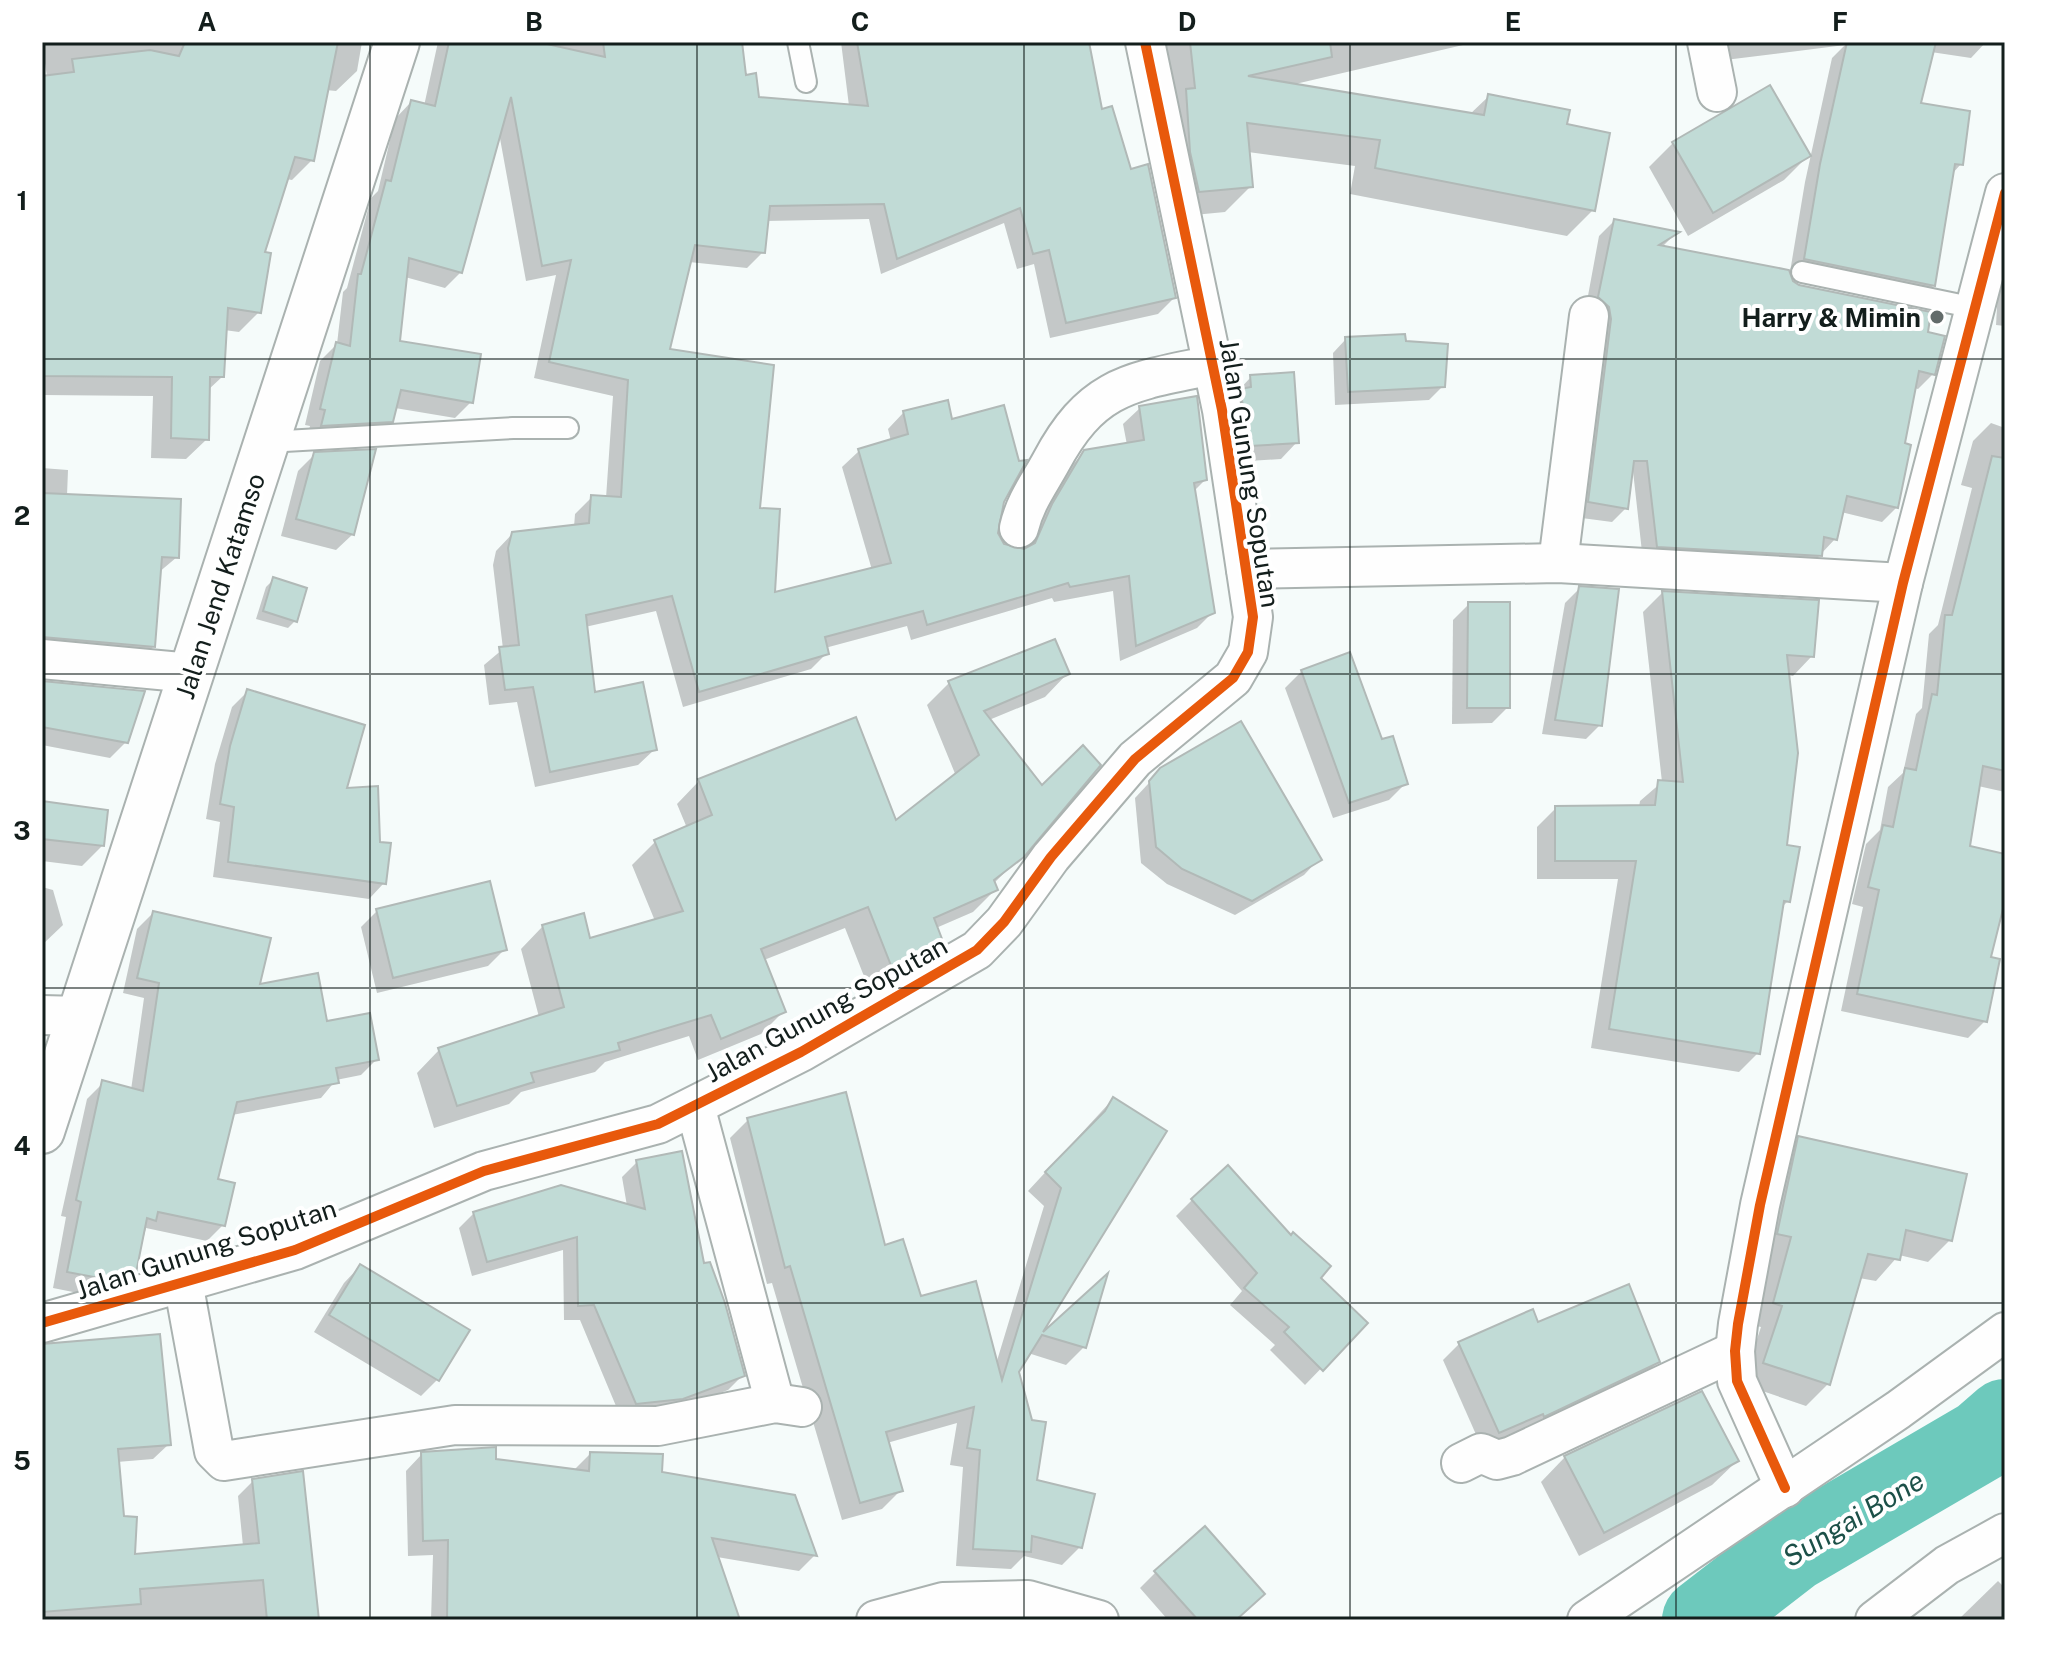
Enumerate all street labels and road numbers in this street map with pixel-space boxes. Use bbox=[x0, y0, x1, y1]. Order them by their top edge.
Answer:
street label: Jalan Gunung Soputan bbox=[1213, 336, 1287, 610]
street label: Jalan Jend Katamso bbox=[169, 469, 271, 703]
street label: Jalan Gunung Soputan bbox=[700, 929, 952, 1089]
street label: Jalan Gunung Soputan bbox=[72, 1192, 340, 1306]

